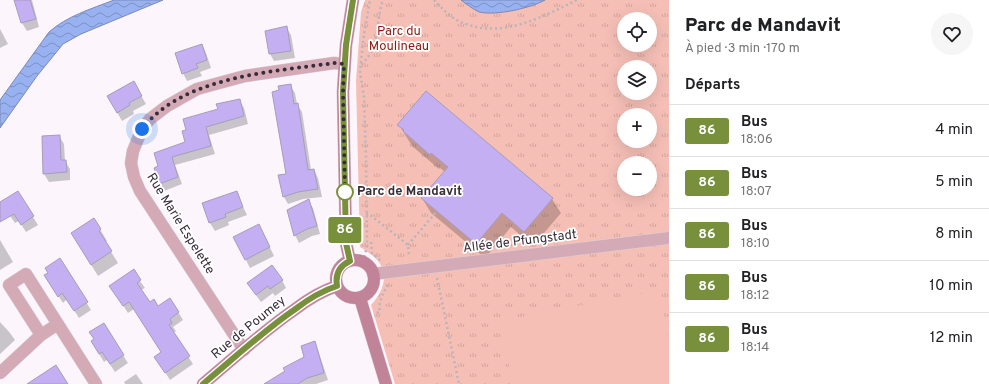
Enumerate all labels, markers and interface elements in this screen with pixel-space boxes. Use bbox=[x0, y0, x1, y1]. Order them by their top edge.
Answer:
map controls bbox=[617, 12, 657, 196]
button: locate bbox=[617, 12, 657, 52]
button: heart bbox=[931, 13, 973, 55]
text: Parc de Mandavit bbox=[685, 14, 841, 38]
park label: Parc du Moulineau bbox=[369, 24, 429, 55]
text: À pied · 3 min · 170 m bbox=[685, 41, 800, 57]
button: layers bbox=[617, 60, 657, 100]
text: Départs bbox=[685, 76, 740, 95]
button: + bbox=[617, 108, 657, 148]
text: Bus bbox=[741, 113, 768, 132]
your location bbox=[132, 119, 152, 139]
text: 4 min bbox=[935, 121, 973, 140]
text: 86 bbox=[698, 122, 716, 139]
text: 18:06 bbox=[741, 132, 773, 148]
button: − bbox=[617, 156, 657, 196]
text: Bus bbox=[741, 165, 768, 184]
street label: Rue Marie Espelette bbox=[142, 171, 218, 277]
text: 5 min bbox=[935, 173, 973, 192]
text: 86 bbox=[698, 174, 716, 191]
marker: Parc de Mandavit bbox=[336, 183, 354, 201]
place label: Parc de Mandavit bbox=[357, 184, 462, 200]
text: 18:07 bbox=[741, 184, 771, 200]
line badge: 86 bbox=[327, 217, 363, 243]
text: Bus bbox=[741, 217, 768, 236]
text: 86 bbox=[336, 221, 354, 238]
text: 8 min bbox=[935, 225, 973, 244]
text: 86 bbox=[698, 226, 716, 243]
street label: Allée de Pfungstadt bbox=[462, 227, 578, 257]
text: 18:10 bbox=[741, 236, 770, 252]
text: Bus bbox=[741, 269, 768, 288]
text: 10 min bbox=[929, 277, 973, 296]
text: 86 bbox=[698, 278, 716, 295]
text: 18:12 bbox=[741, 288, 770, 304]
street label: Rue de Poumey bbox=[209, 293, 289, 363]
text: Bus bbox=[741, 321, 768, 340]
text: 12 min bbox=[930, 329, 973, 348]
text: 86 bbox=[698, 330, 716, 347]
text: 18:14 bbox=[741, 340, 769, 356]

